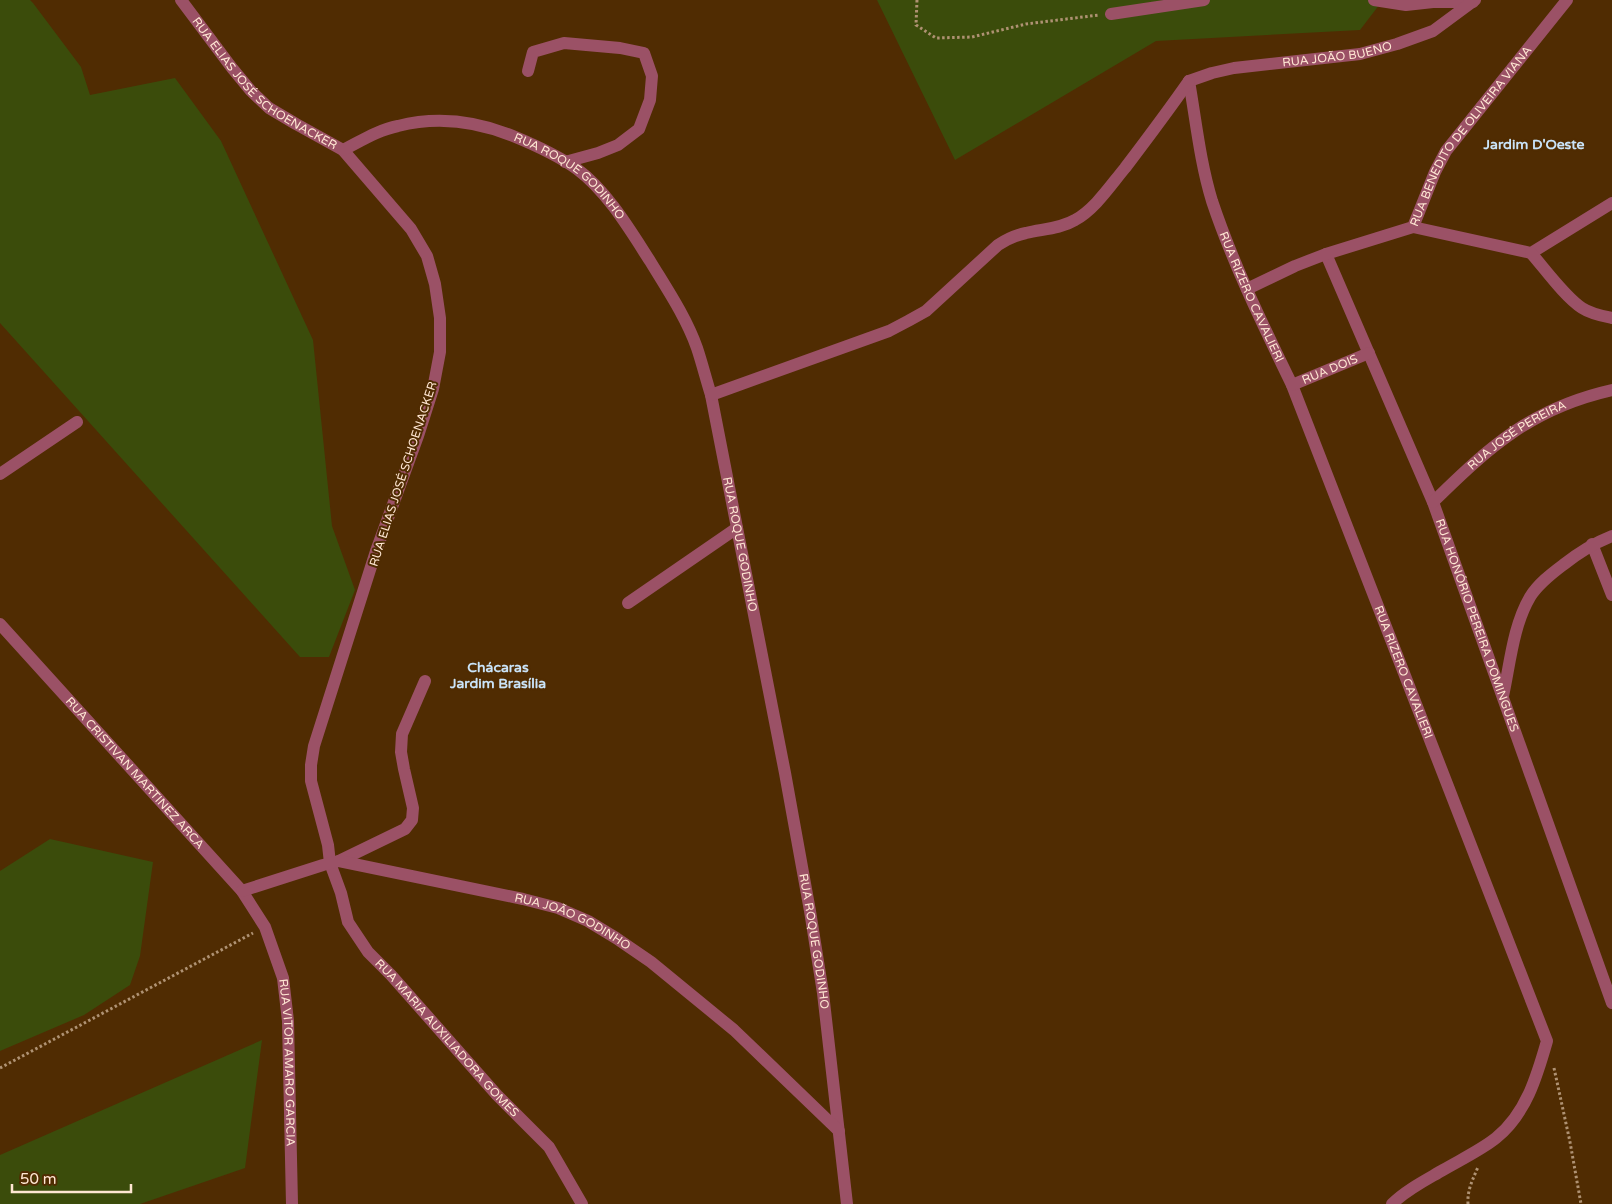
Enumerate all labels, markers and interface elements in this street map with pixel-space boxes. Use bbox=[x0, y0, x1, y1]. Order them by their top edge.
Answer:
street label: RUA ELIAS JOSÉ SCHOENACKER bbox=[189, 14, 340, 152]
street label: RUA JOÃO BUENO bbox=[1282, 39, 1394, 70]
street label: RUA BENEDITO DE OLIVEIRA VIANA bbox=[1407, 43, 1534, 228]
street label: RUA ROQUE GODINHO bbox=[512, 130, 628, 222]
district label: Jardim D'Oeste bbox=[1483, 136, 1584, 153]
street label: RUA RIZERO CAVALIERI bbox=[1217, 229, 1287, 364]
street label: RUA DOIS bbox=[1300, 351, 1360, 387]
street label: RUA ELIAS JOSÉ SCHOENACKER bbox=[366, 380, 440, 568]
street label: RUA JOSÉ PEREIRA bbox=[1465, 398, 1568, 473]
street label: RUA ROQUE GODINHO bbox=[720, 476, 760, 613]
street label: RUA HONÓRIO PEREIRA DOMINGUES bbox=[1433, 517, 1522, 734]
street label: RUA RIZERO CAVALIERI bbox=[1371, 603, 1436, 741]
district label: Chácaras Jardim Brasília bbox=[449, 659, 546, 692]
street label: RUA CRISTIVAN MARTINEZ ARCA bbox=[63, 694, 207, 852]
street label: RUA ROQUE GODINHO bbox=[796, 872, 832, 1010]
street label: RUA JOÃO GODINHO bbox=[513, 890, 633, 953]
street label: RUA MARIA AUXILIADORA GOMES bbox=[372, 956, 522, 1120]
street label: RUA VITOR AMARO GARCIA bbox=[276, 978, 298, 1147]
scale bar bbox=[12, 1162, 131, 1194]
text: 50 m bbox=[20, 1170, 57, 1188]

